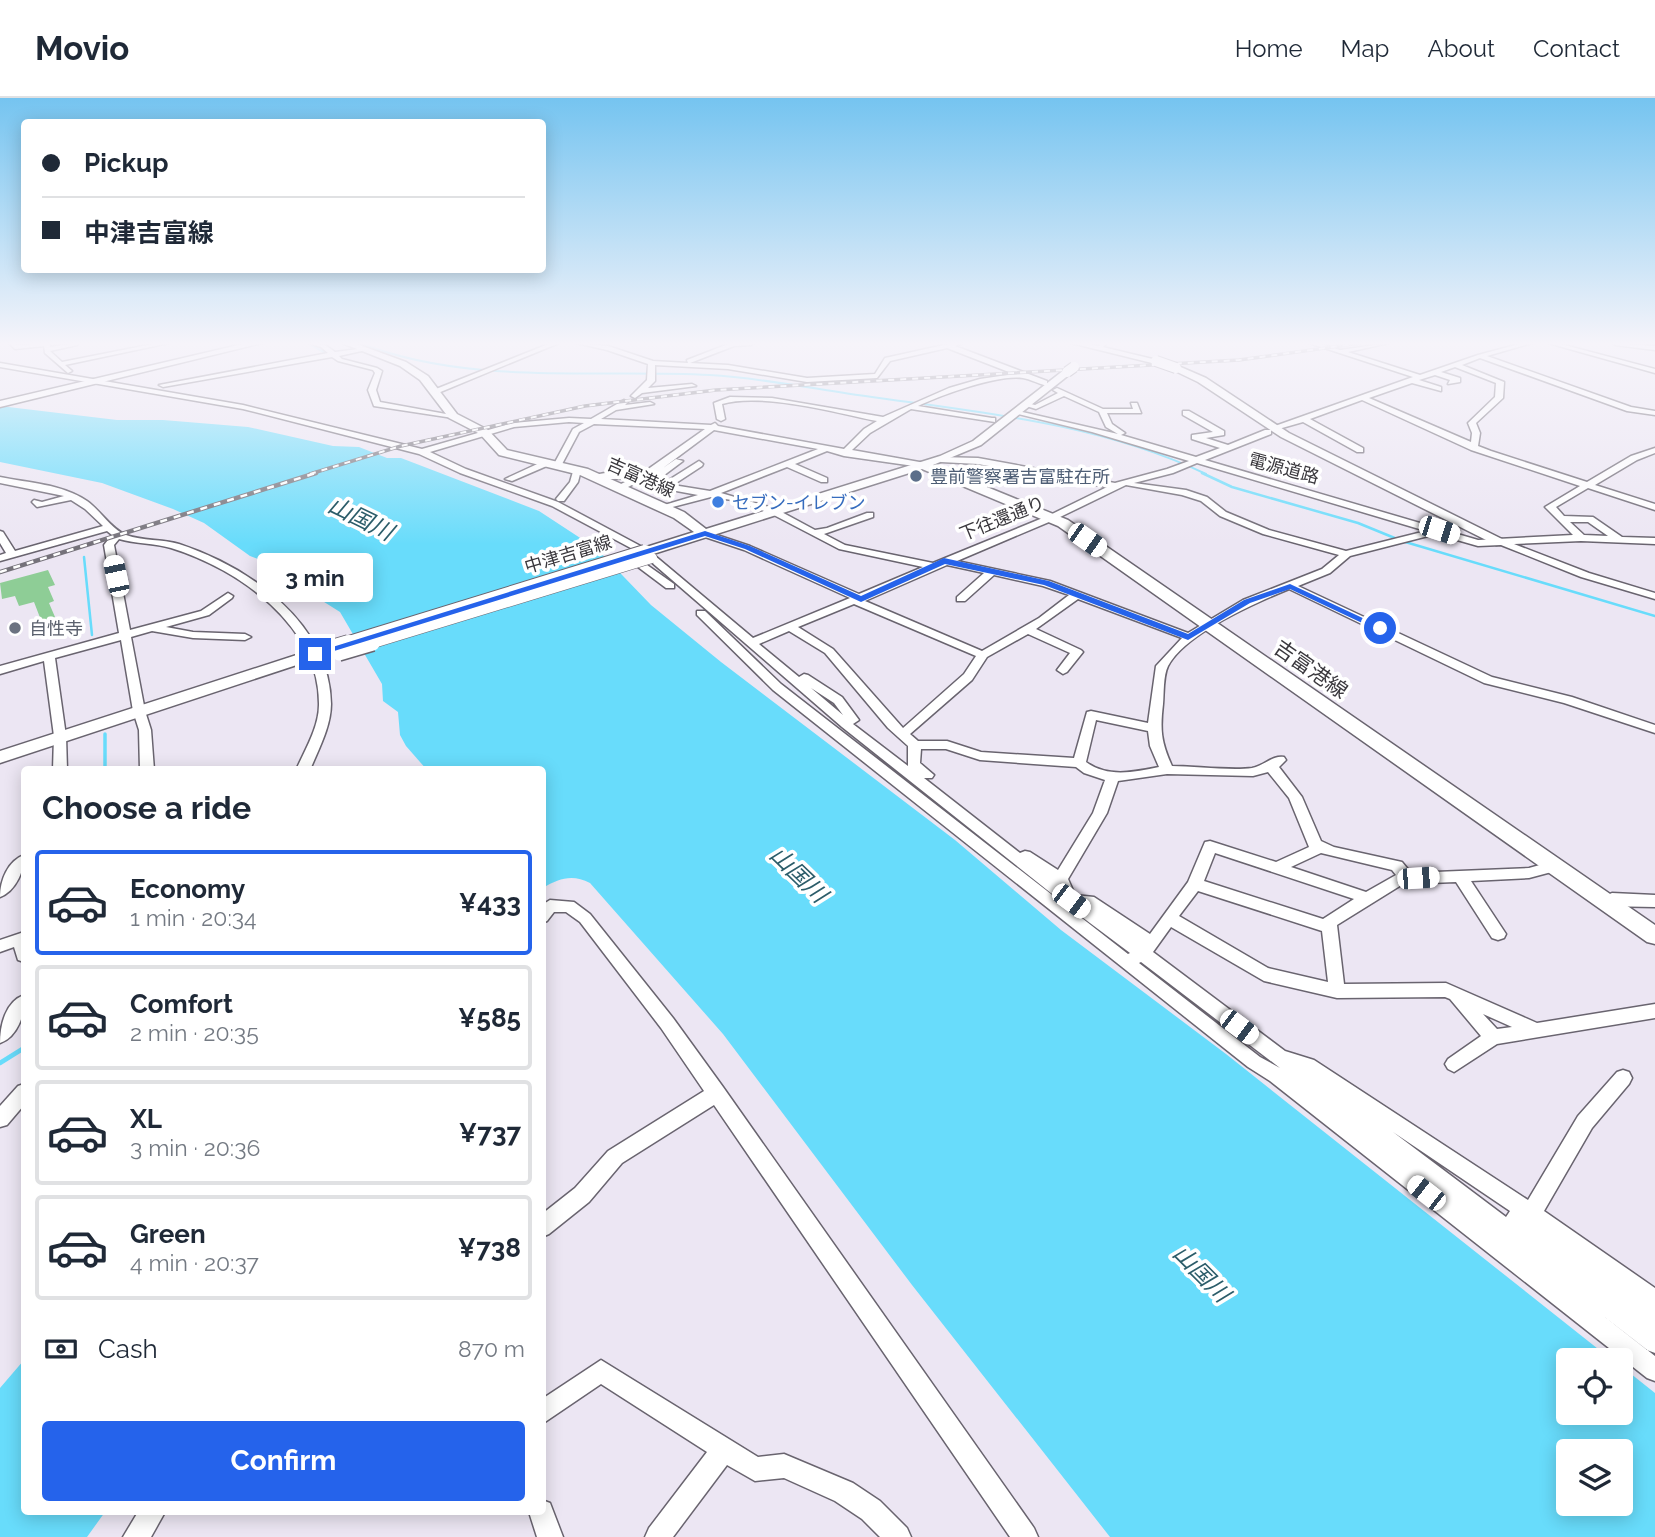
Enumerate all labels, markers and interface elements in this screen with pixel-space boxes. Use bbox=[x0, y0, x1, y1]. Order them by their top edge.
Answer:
text: Movio bbox=[35, 29, 129, 68]
text: Home bbox=[1235, 34, 1303, 63]
text: Map bbox=[1341, 34, 1389, 63]
text: About bbox=[1427, 34, 1495, 63]
text: Contact bbox=[1533, 34, 1620, 63]
text: Pickup bbox=[84, 148, 169, 178]
text: 中津吉富線 bbox=[84, 218, 214, 248]
street label: 電源道路 bbox=[1247, 449, 1321, 487]
street label: 吉富港線 bbox=[604, 453, 678, 501]
place label: 豊前警察署吉富駐在所 bbox=[930, 466, 1110, 487]
marker: 豊前警察署吉富駐在所 bbox=[908, 468, 924, 484]
water label: 山国川 bbox=[324, 491, 401, 547]
street label: 下往還通り bbox=[956, 491, 1048, 545]
place label: セブン-イレブン bbox=[732, 492, 866, 513]
marker: セブン-イレブン bbox=[710, 494, 726, 510]
car bbox=[1416, 514, 1463, 546]
car bbox=[1064, 519, 1111, 561]
street label: 中津吉富線 bbox=[522, 531, 614, 577]
callout: 3 min bbox=[257, 552, 373, 602]
car bbox=[102, 553, 131, 599]
text: 3 min bbox=[285, 564, 345, 591]
route start bbox=[1364, 612, 1396, 644]
place label: 自性寺 bbox=[29, 618, 83, 639]
marker: 自性寺 bbox=[7, 620, 23, 636]
street label: 吉富港線 bbox=[1269, 635, 1353, 703]
route end bbox=[299, 638, 331, 670]
text: Choose a ride bbox=[42, 789, 251, 826]
water label: 山国川 bbox=[765, 840, 835, 910]
car bbox=[1397, 866, 1440, 890]
icon: car bbox=[46, 871, 109, 934]
text: Economy bbox=[130, 874, 245, 904]
car bbox=[1048, 880, 1095, 922]
text: ¥433 bbox=[459, 888, 521, 918]
text: 1 min · 20:34 bbox=[130, 904, 257, 931]
icon: car bbox=[46, 986, 109, 1049]
text: Comfort bbox=[130, 989, 233, 1019]
text: ¥585 bbox=[458, 1003, 521, 1033]
car bbox=[1216, 1006, 1263, 1048]
text: 2 min · 20:35 bbox=[130, 1019, 259, 1046]
icon: car bbox=[46, 1101, 109, 1164]
text: XL bbox=[130, 1104, 162, 1134]
text: ¥737 bbox=[459, 1118, 521, 1148]
text: 3 min · 20:36 bbox=[130, 1134, 260, 1161]
car bbox=[1403, 1172, 1450, 1214]
icon: car bbox=[46, 1216, 109, 1279]
text: Green bbox=[130, 1219, 206, 1249]
text: ¥738 bbox=[458, 1233, 521, 1263]
water label: 山国川 bbox=[1168, 1239, 1238, 1309]
text: 4 min · 20:37 bbox=[130, 1249, 259, 1276]
icon: cash bbox=[42, 1330, 80, 1368]
text: Cash bbox=[98, 1334, 158, 1364]
text: 870 m bbox=[458, 1335, 525, 1362]
map controls bbox=[1556, 1348, 1633, 1516]
button: locate bbox=[1556, 1348, 1633, 1425]
button: Confirm bbox=[42, 1421, 525, 1501]
button: layers bbox=[1556, 1439, 1633, 1516]

